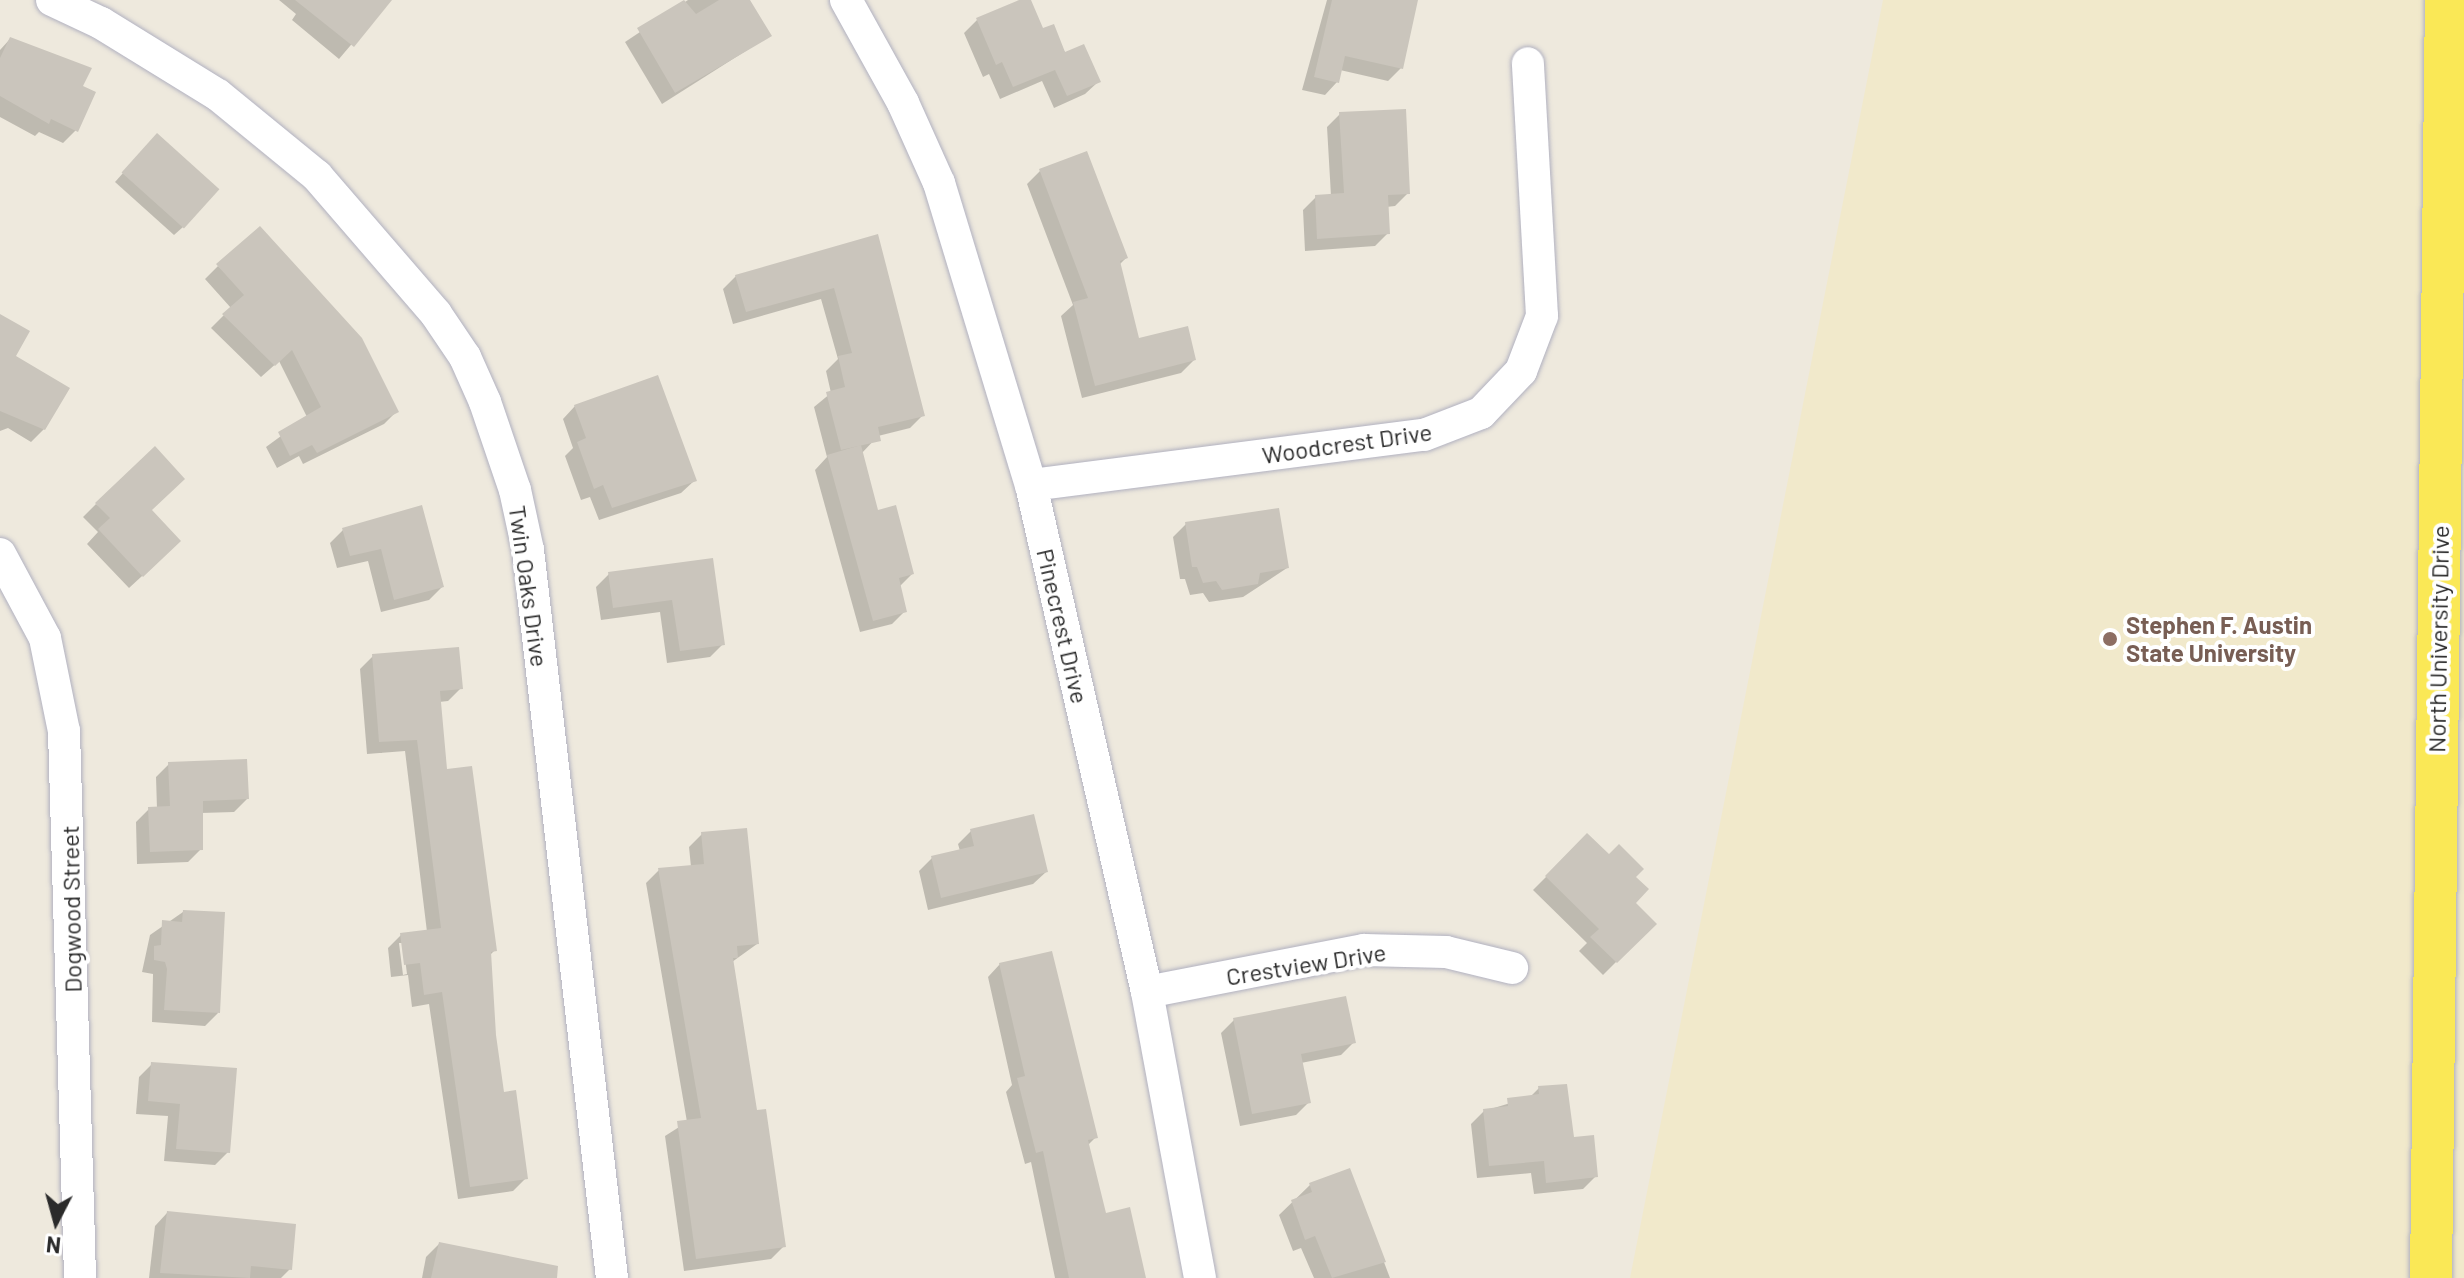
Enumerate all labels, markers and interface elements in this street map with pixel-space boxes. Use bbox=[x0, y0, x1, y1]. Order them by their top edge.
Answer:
street label: Woodcrest Drive bbox=[1260, 417, 1434, 469]
street label: Twin Oaks Drive bbox=[503, 503, 555, 669]
street label: North University Drive bbox=[2422, 525, 2454, 753]
street label: Pinecrest Drive bbox=[1031, 546, 1095, 706]
place label: Stephen F. Austin State University bbox=[2126, 611, 2312, 667]
marker: Stephen F. Austin State University bbox=[2101, 630, 2119, 648]
street label: Dogwood Street bbox=[55, 825, 87, 993]
street label: Crestview Drive bbox=[1224, 937, 1388, 991]
north arrow bbox=[16, 1182, 96, 1262]
text: N bbox=[45, 1232, 62, 1260]

